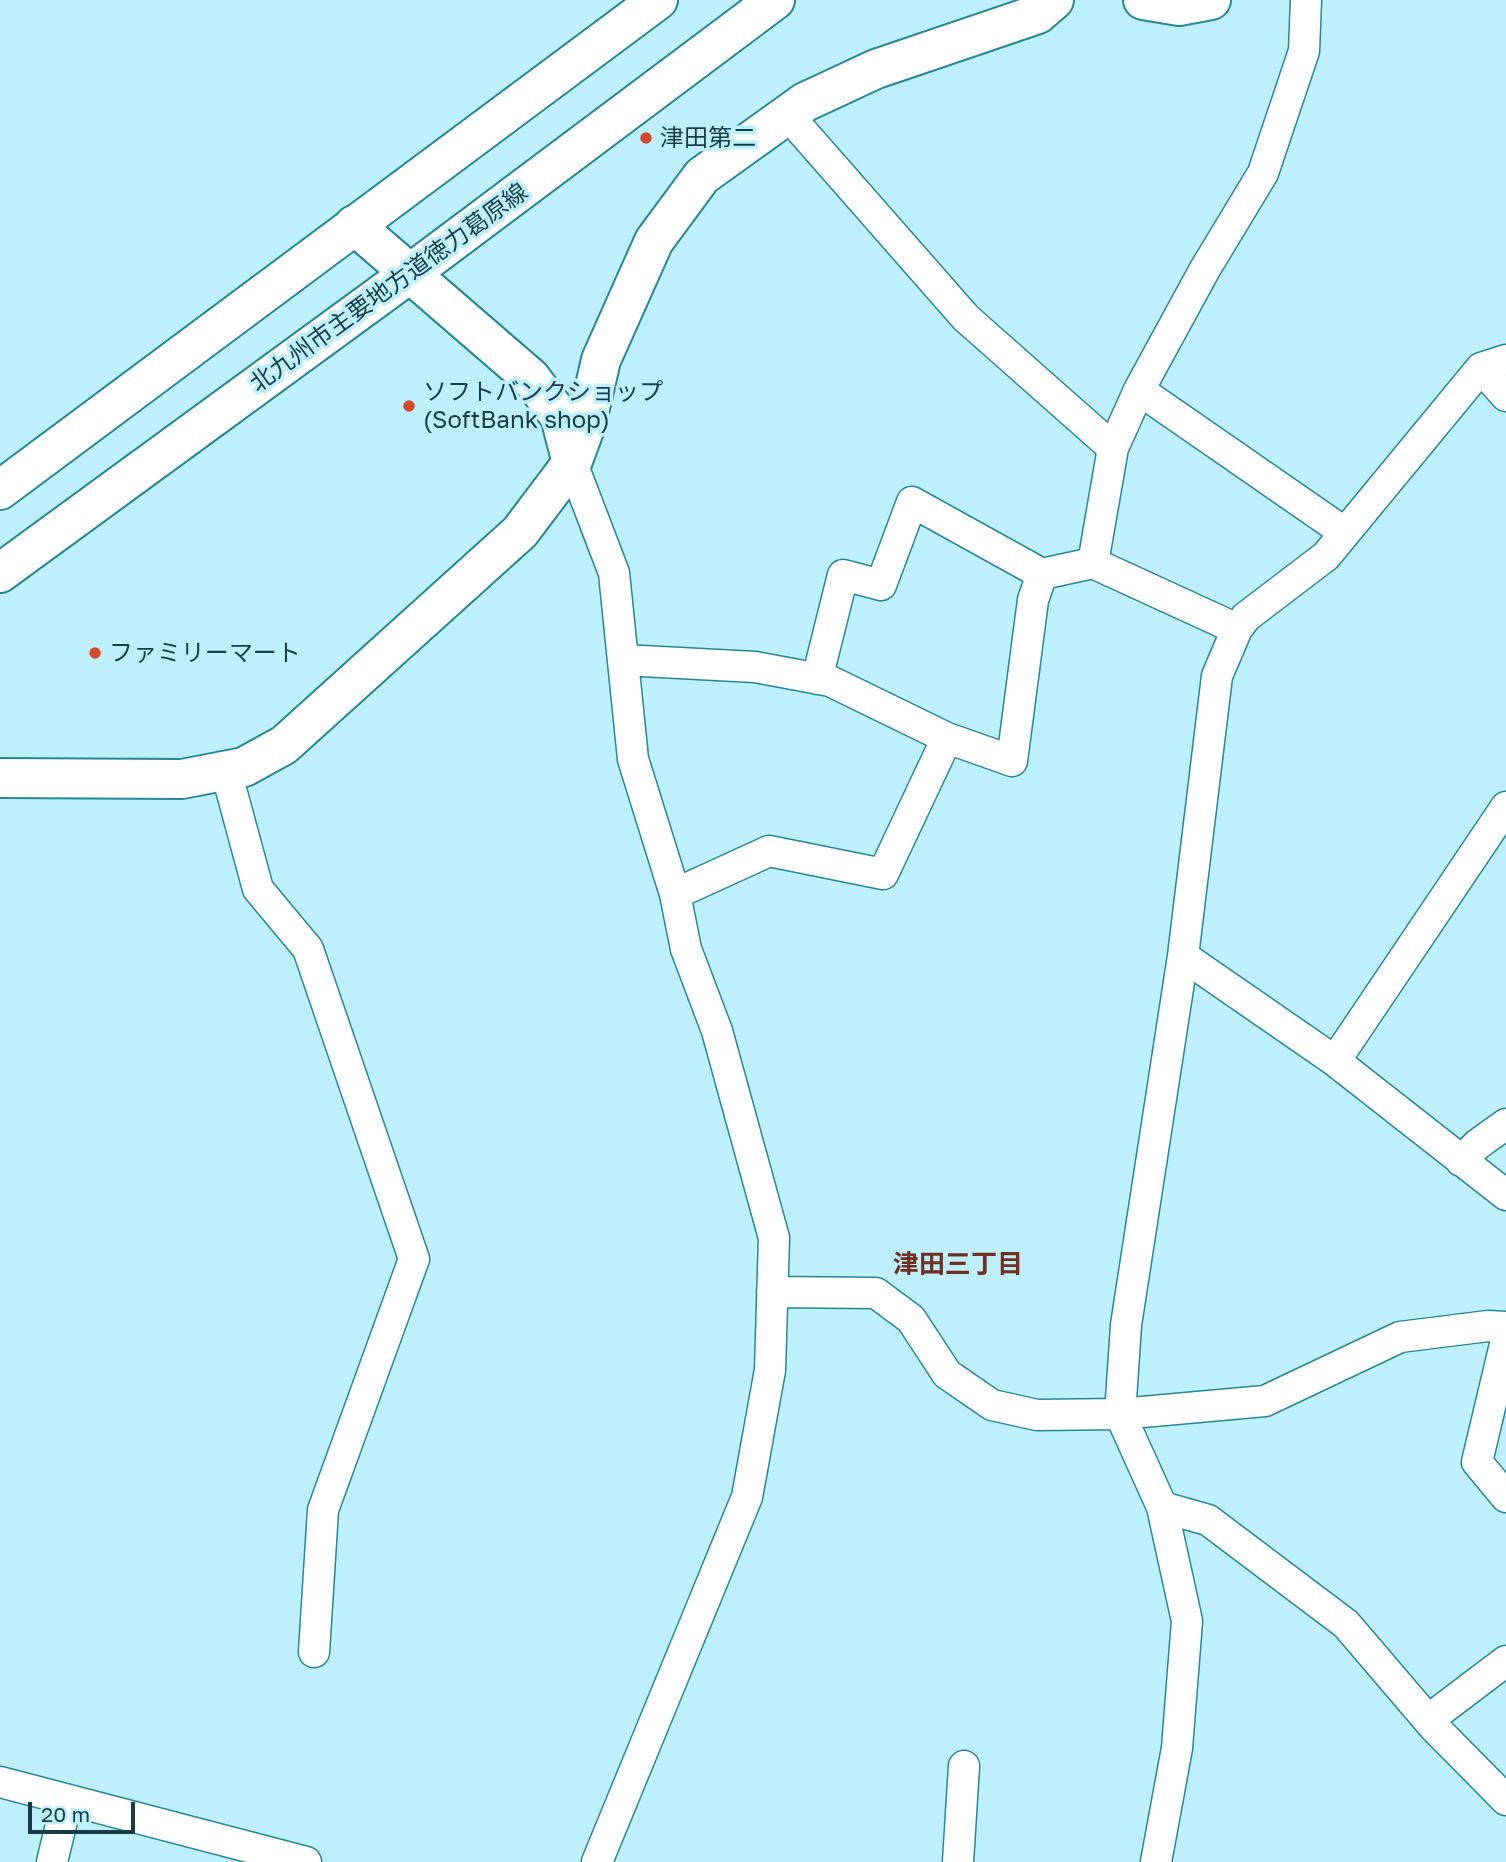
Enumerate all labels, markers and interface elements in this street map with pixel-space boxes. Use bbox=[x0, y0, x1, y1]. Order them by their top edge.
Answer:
place label: 津田第二 bbox=[660, 124, 756, 152]
marker: 津田第二 bbox=[638, 130, 654, 146]
street label: 北九州市主要地方道徳力葛原線 bbox=[245, 178, 533, 398]
place label: ソフトバンクショップ (SoftBank shop) bbox=[423, 378, 663, 434]
marker: ソフトバンクショップ (SoftBank shop) bbox=[401, 398, 417, 414]
place label: ファミリーマート bbox=[109, 639, 301, 667]
marker: ファミリーマート bbox=[87, 645, 103, 661]
district label: 津田三丁目 bbox=[893, 1249, 1023, 1281]
scale bar bbox=[32, 1788, 138, 1832]
text: 20 m bbox=[41, 1801, 90, 1827]

